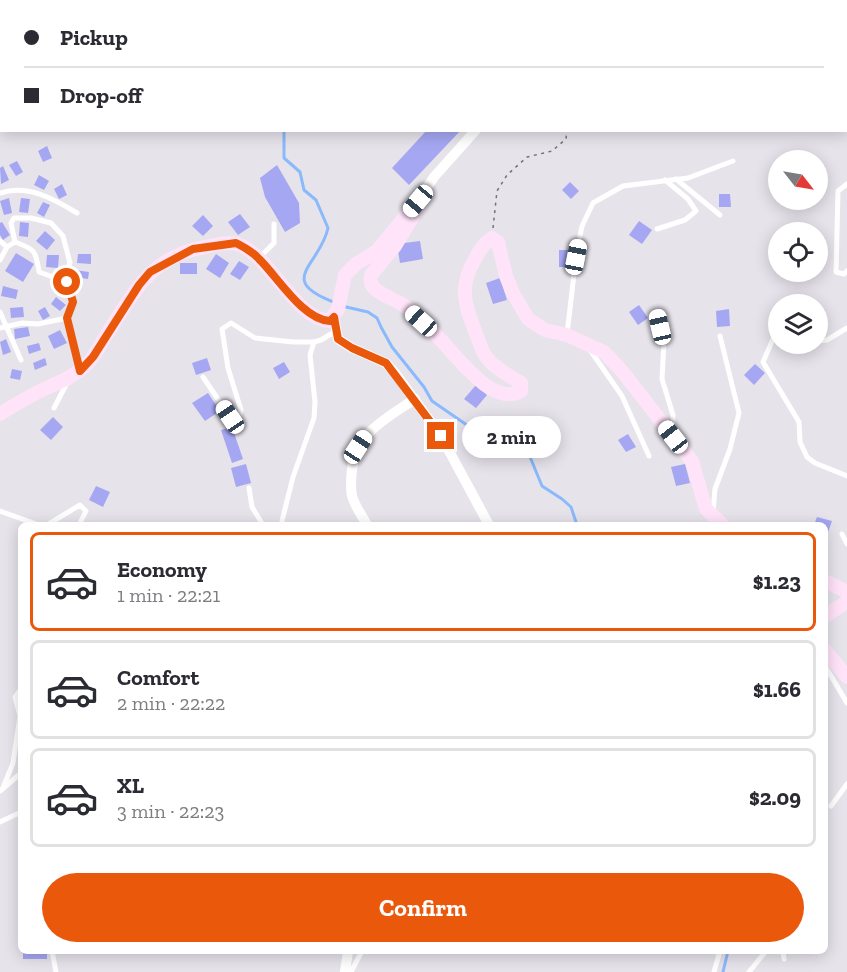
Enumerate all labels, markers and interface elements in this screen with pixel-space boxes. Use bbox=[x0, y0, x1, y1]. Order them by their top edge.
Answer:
text: Pickup bbox=[60, 24, 128, 51]
text: Drop-off bbox=[60, 82, 142, 109]
north arrow bbox=[768, 150, 828, 210]
map controls bbox=[768, 150, 828, 354]
car bbox=[400, 181, 436, 221]
button: locate bbox=[768, 222, 828, 282]
car bbox=[564, 238, 588, 276]
route start bbox=[53, 268, 80, 295]
button: layers bbox=[768, 294, 828, 354]
car bbox=[402, 302, 440, 340]
car bbox=[647, 307, 673, 347]
car bbox=[212, 397, 248, 437]
callout: 2 min bbox=[462, 415, 561, 457]
car bbox=[655, 417, 691, 457]
route end bbox=[427, 422, 454, 449]
text: 2 min bbox=[487, 425, 536, 449]
car bbox=[341, 427, 375, 467]
icon: car bbox=[45, 555, 99, 609]
text: Economy bbox=[117, 556, 207, 583]
text: $1.23 bbox=[753, 568, 801, 595]
text: 1 min · 22:21 bbox=[117, 583, 220, 607]
icon: car bbox=[45, 663, 99, 717]
text: Comfort bbox=[117, 664, 199, 691]
text: $1.66 bbox=[753, 676, 801, 703]
text: 2 min · 22:22 bbox=[117, 691, 225, 715]
icon: car bbox=[45, 771, 99, 825]
text: XL bbox=[117, 772, 144, 799]
text: $2.09 bbox=[749, 784, 801, 811]
text: 3 min · 22:23 bbox=[117, 799, 224, 823]
button: Confirm bbox=[42, 873, 804, 942]

